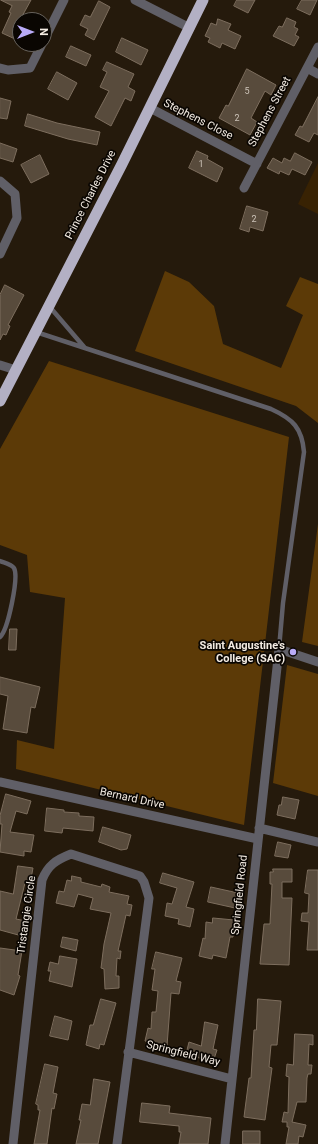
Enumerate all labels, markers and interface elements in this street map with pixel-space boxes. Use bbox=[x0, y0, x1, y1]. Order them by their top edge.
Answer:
north arrow bbox=[12, 12, 52, 52]
text: N bbox=[37, 28, 50, 36]
street label: Stephens Street bbox=[246, 75, 294, 149]
house number: 5 bbox=[244, 87, 250, 97]
street label: Stephens Close bbox=[161, 97, 235, 143]
house number: 2 bbox=[234, 114, 240, 124]
street label: Prince Charles Drive bbox=[63, 148, 119, 242]
house number: 1 bbox=[198, 160, 204, 170]
house number: 2 bbox=[251, 215, 257, 225]
place label: Saint Augustine's College (SAC) bbox=[200, 639, 285, 665]
marker: Saint Augustine's College (SAC) bbox=[288, 647, 298, 657]
street label: Bernard Drive bbox=[98, 786, 166, 812]
street label: Springfield Road bbox=[229, 854, 251, 936]
street label: Tristangie Circle bbox=[15, 875, 39, 955]
street label: Springfield Way bbox=[145, 1038, 221, 1070]

